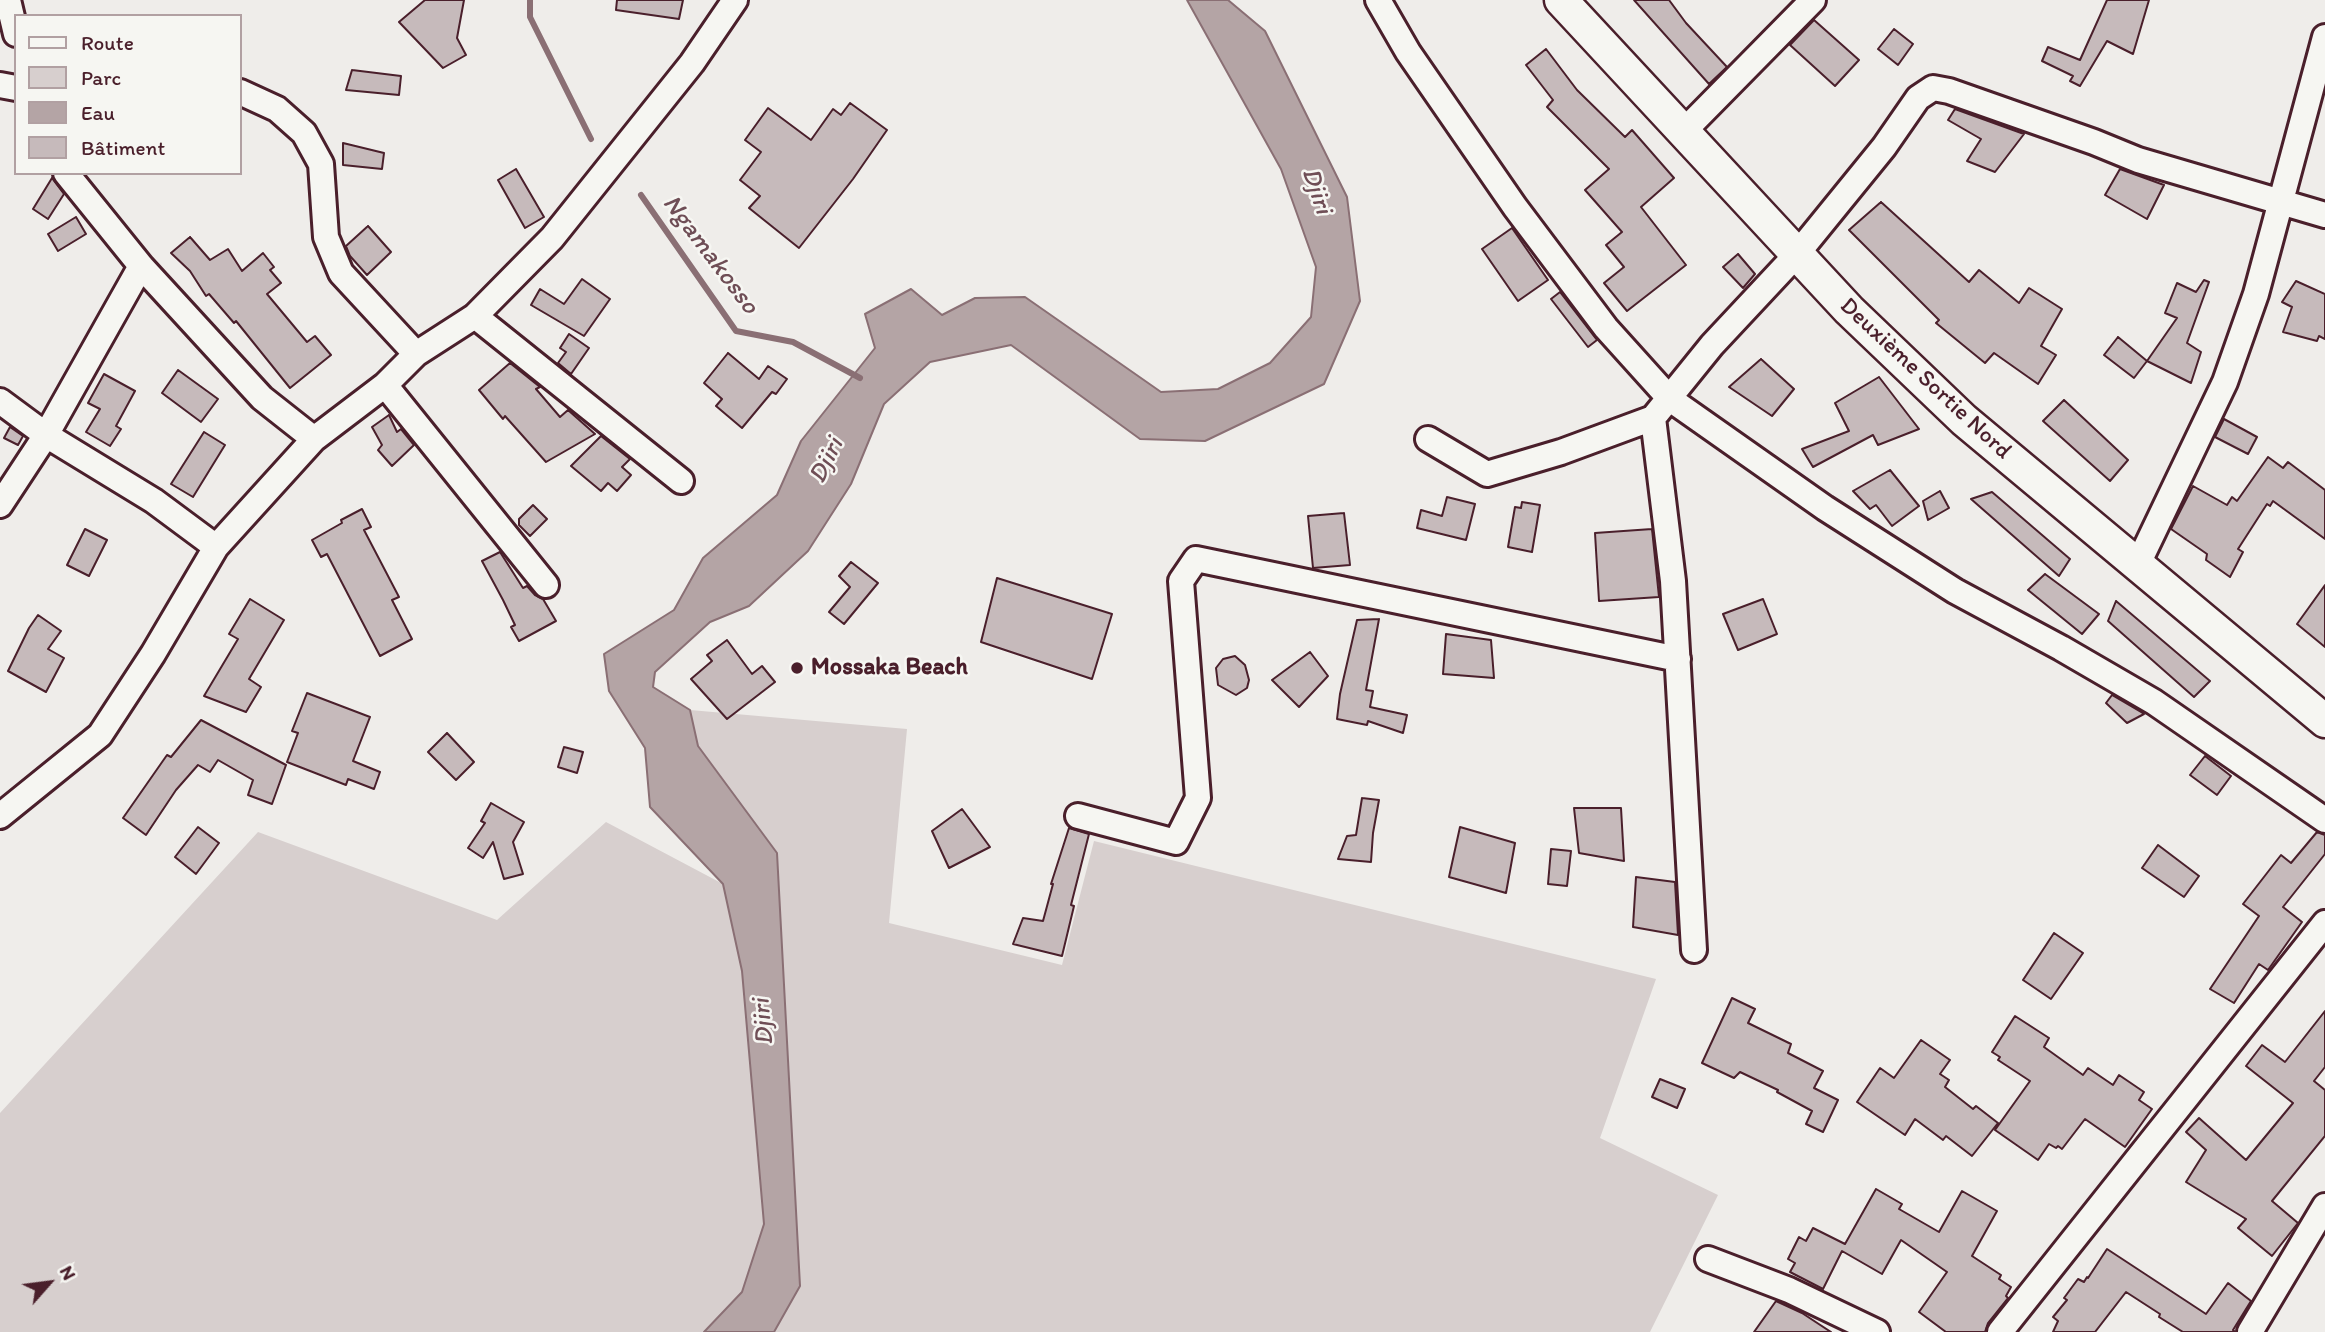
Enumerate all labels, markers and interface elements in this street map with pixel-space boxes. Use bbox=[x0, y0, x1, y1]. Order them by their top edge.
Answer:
legend bbox=[14, 14, 242, 175]
text: Route bbox=[81, 30, 134, 55]
text: Parc bbox=[81, 65, 121, 90]
text: Eau bbox=[81, 100, 115, 125]
text: Bâtiment bbox=[81, 135, 165, 160]
water label: Djiri bbox=[1294, 164, 1338, 218]
water label: Ngamakosso bbox=[655, 189, 765, 321]
street label: Deuxième Sortie Nord bbox=[1833, 292, 2017, 466]
water label: Djiri bbox=[803, 433, 851, 489]
place label: Mossaka Beach bbox=[811, 654, 968, 682]
marker: Mossaka Beach bbox=[789, 660, 805, 676]
water label: Djiri bbox=[746, 997, 782, 1047]
north arrow bbox=[14, 1248, 84, 1318]
text: N bbox=[55, 1262, 81, 1284]

